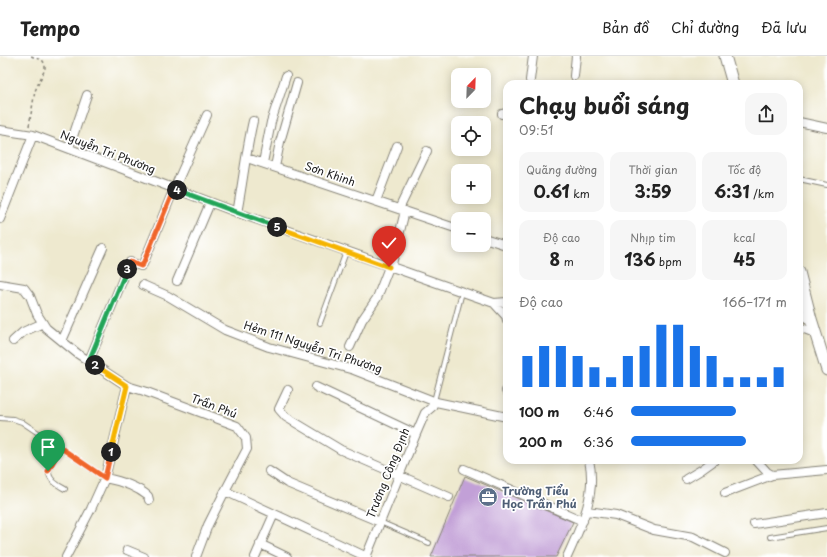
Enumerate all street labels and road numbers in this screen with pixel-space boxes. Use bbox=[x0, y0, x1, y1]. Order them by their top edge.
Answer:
street label: Nguyễn Tri Phương bbox=[58, 126, 158, 177]
street label: Sơn Khinh bbox=[303, 157, 358, 190]
street label: Hẻm 111 Nguyễn Tri Phương bbox=[242, 316, 385, 377]
street label: Trần Phú bbox=[189, 389, 240, 422]
street label: Trương Công Định bbox=[362, 425, 413, 521]

